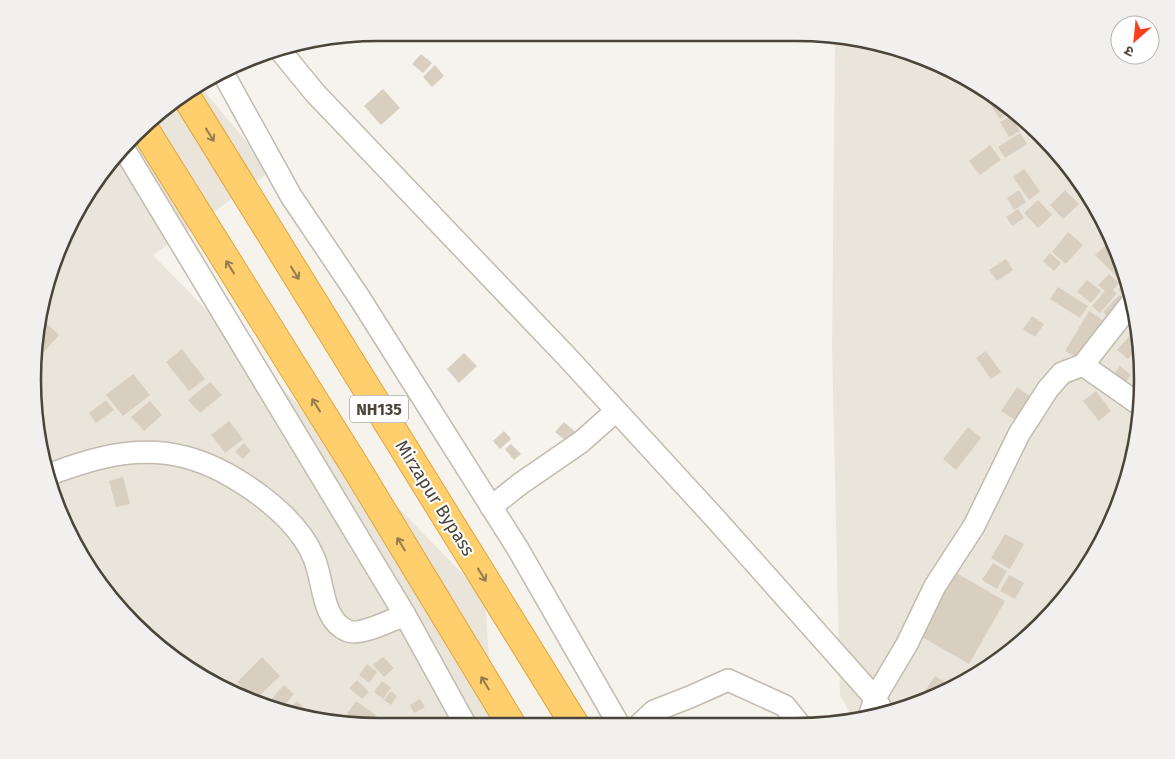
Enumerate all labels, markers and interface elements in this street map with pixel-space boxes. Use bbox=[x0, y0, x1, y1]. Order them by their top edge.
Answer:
north arrow bbox=[1110, 15, 1160, 65]
text: उ bbox=[1121, 41, 1137, 61]
one-way arrow bbox=[205, 127, 215, 141]
one-way arrow bbox=[225, 261, 235, 275]
one-way arrow bbox=[291, 265, 301, 279]
road number: NH135 bbox=[350, 396, 408, 422]
one-way arrow bbox=[311, 399, 321, 413]
street label: Mirzapur Bypass bbox=[391, 436, 479, 560]
one-way arrow bbox=[396, 537, 406, 551]
one-way arrow bbox=[477, 567, 487, 581]
one-way arrow bbox=[480, 676, 490, 690]

